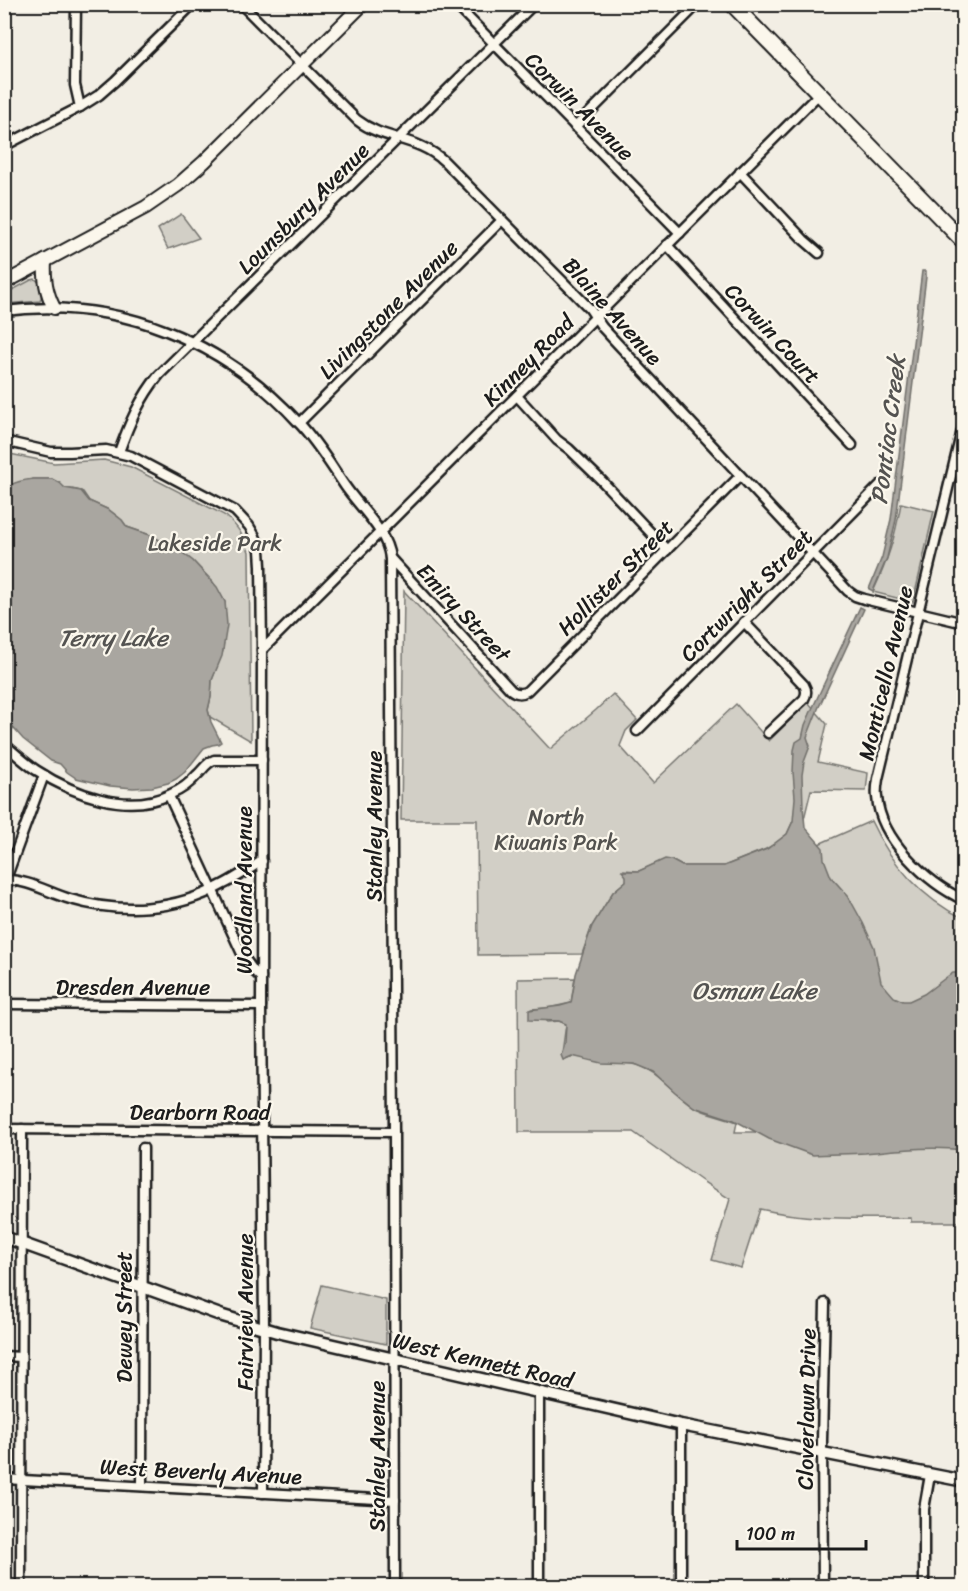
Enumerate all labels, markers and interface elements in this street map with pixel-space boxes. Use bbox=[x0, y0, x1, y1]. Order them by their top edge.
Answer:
street label: Corwin Avenue bbox=[515, 42, 644, 171]
street label: Lounsbury Avenue bbox=[228, 132, 379, 284]
street label: Livingstone Avenue bbox=[309, 230, 468, 389]
street label: Blaine Avenue bbox=[553, 248, 673, 375]
street label: Corwin Court bbox=[715, 273, 831, 394]
street label: Kinney Road bbox=[473, 304, 585, 416]
water label: Pontiac Creek bbox=[858, 350, 918, 507]
street label: Hollister Street bbox=[547, 509, 684, 645]
street label: Cortwright Street bbox=[670, 519, 823, 672]
park label: Lakeside Park bbox=[148, 524, 282, 563]
street label: Emiry Street bbox=[407, 553, 521, 672]
street label: Monticello Avenue bbox=[846, 582, 925, 765]
water label: Terry Lake bbox=[58, 617, 170, 659]
street label: Stanley Avenue bbox=[355, 750, 394, 902]
park label: North Kiwanis Park bbox=[494, 798, 618, 862]
street label: Woodland Avenue bbox=[225, 806, 264, 974]
street label: Dresden Avenue bbox=[56, 968, 210, 1007]
water label: Osmun Lake bbox=[692, 970, 819, 1012]
street label: Dearborn Road bbox=[130, 1093, 272, 1132]
street label: Fairview Avenue bbox=[226, 1233, 265, 1391]
street label: Dewey Street bbox=[105, 1251, 144, 1383]
street label: West Kennett Road bbox=[389, 1321, 578, 1400]
street label: Cloverlawn Drive bbox=[786, 1328, 827, 1490]
street label: Stanley Avenue bbox=[358, 1380, 397, 1532]
street label: West Beverly Avenue bbox=[99, 1447, 303, 1496]
scale bar bbox=[737, 1513, 866, 1551]
text: 100 m bbox=[746, 1518, 795, 1550]

